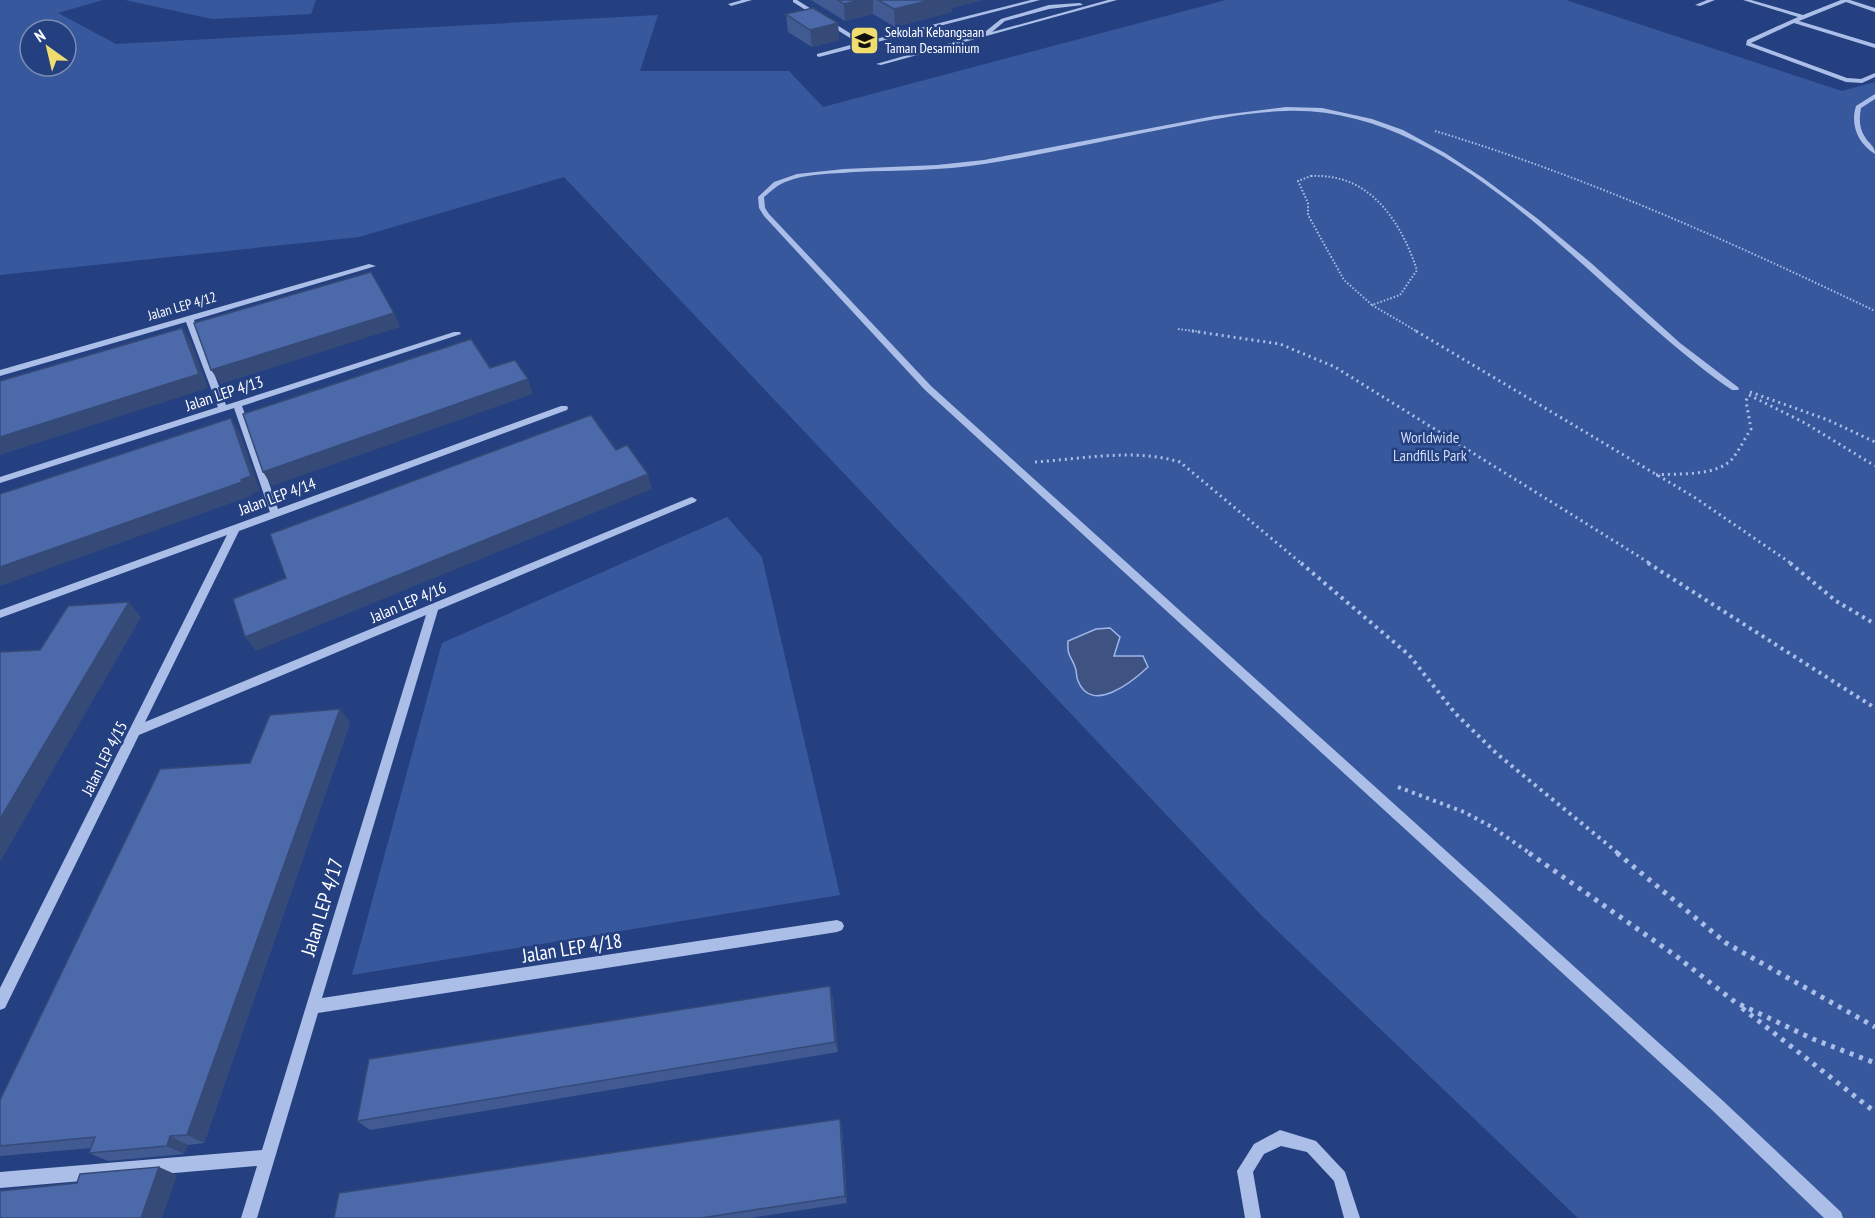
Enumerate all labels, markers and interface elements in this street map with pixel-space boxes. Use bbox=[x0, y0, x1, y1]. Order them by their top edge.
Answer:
north arrow bbox=[18, 18, 78, 78]
place label: Sekolah Kebangsaan Taman Desaminium bbox=[885, 23, 984, 57]
school or university icon: Sekolah Kebangsaan Taman Desaminium bbox=[848, 24, 880, 56]
text: N bbox=[30, 25, 49, 46]
street label: Jalan LEP 4/12 bbox=[145, 288, 218, 325]
street label: Jalan LEP 4/13 bbox=[182, 371, 265, 415]
park label: Worldwide Landfills Park bbox=[1393, 427, 1468, 465]
street label: Jalan LEP 4/14 bbox=[235, 473, 318, 520]
street label: Jalan LEP 4/16 bbox=[366, 577, 449, 627]
street label: Jalan LEP 4/15 bbox=[76, 717, 131, 799]
street label: Jalan LEP 4/17 bbox=[295, 855, 349, 960]
street label: Jalan LEP 4/18 bbox=[519, 927, 624, 969]

